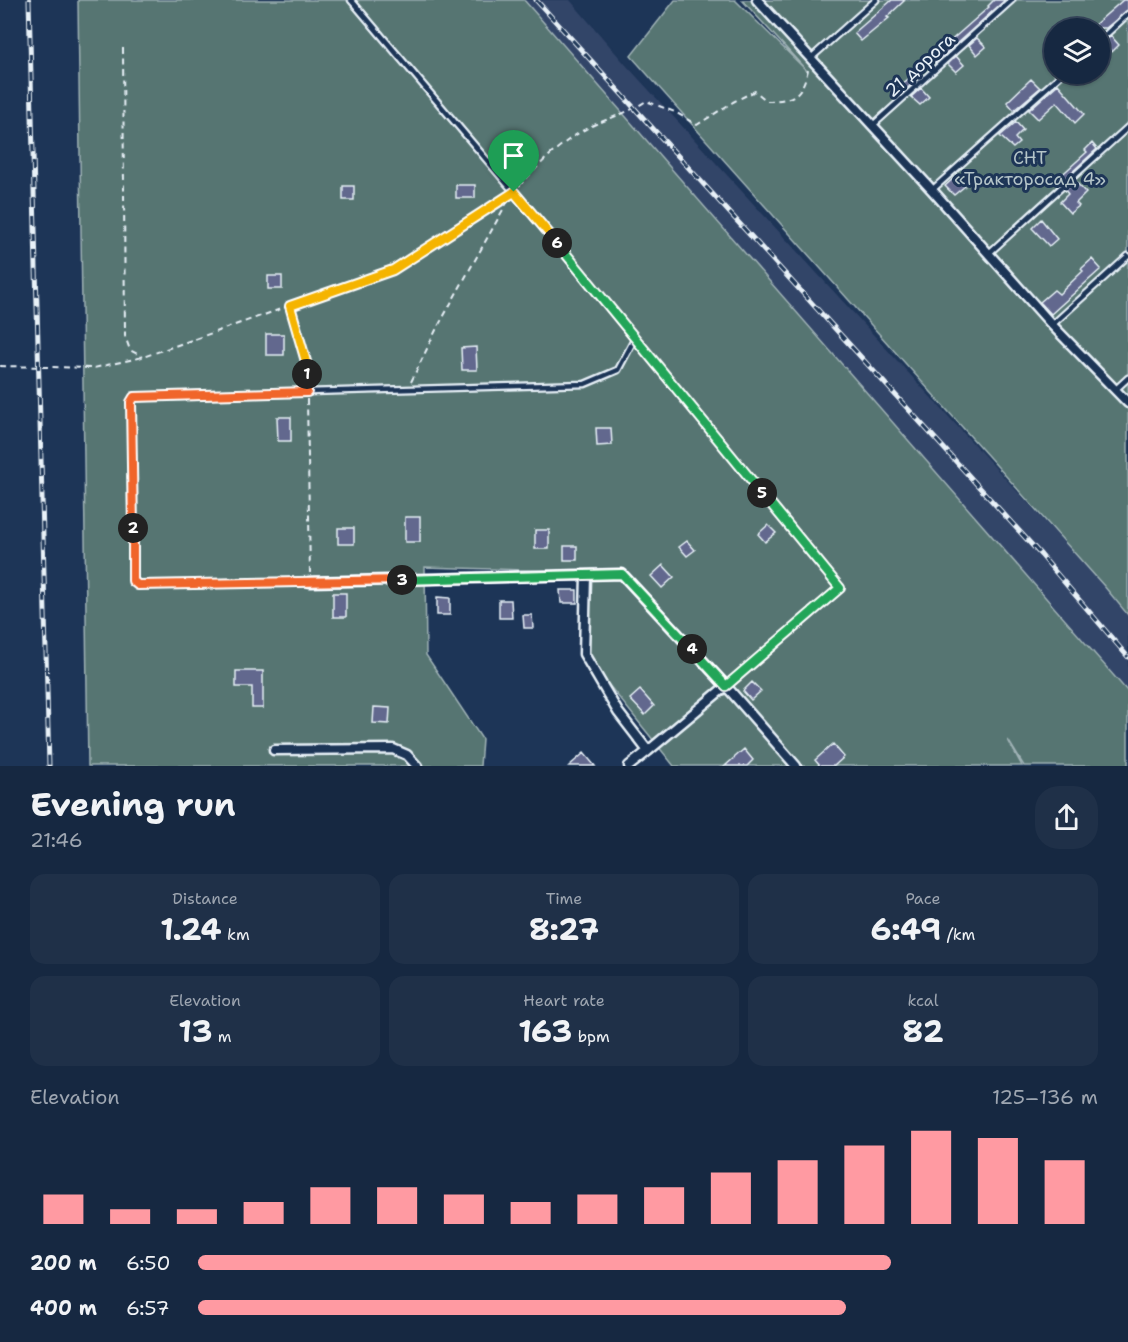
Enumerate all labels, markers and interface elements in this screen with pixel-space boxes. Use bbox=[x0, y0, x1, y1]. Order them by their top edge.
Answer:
map controls bbox=[1044, 18, 1110, 84]
button: layers bbox=[1044, 18, 1110, 84]
street label: 21 дорога bbox=[880, 27, 960, 103]
pin bbox=[488, 130, 539, 192]
icon: arrive bbox=[497, 139, 530, 172]
park label: СНТ «Тракторосад 4» bbox=[954, 146, 1106, 191]
pin: 6 bbox=[542, 228, 572, 258]
text: 6 bbox=[551, 232, 563, 253]
pin: 1 bbox=[292, 359, 322, 389]
text: 1 bbox=[303, 363, 311, 384]
pin: 5 bbox=[747, 478, 777, 508]
text: 5 bbox=[757, 482, 767, 503]
pin: 2 bbox=[118, 513, 148, 543]
text: 2 bbox=[127, 517, 139, 538]
pin: 3 bbox=[387, 565, 417, 595]
text: 3 bbox=[396, 569, 408, 590]
pin: 4 bbox=[677, 634, 707, 664]
text: 4 bbox=[686, 638, 698, 659]
text: Evening run bbox=[30, 782, 236, 827]
button: share bbox=[1035, 786, 1098, 849]
text: 21:46 bbox=[30, 827, 83, 853]
text: Distance bbox=[172, 888, 238, 909]
text: Time bbox=[546, 888, 582, 909]
text: Pace bbox=[905, 888, 941, 909]
text: 1.24 bbox=[160, 909, 222, 950]
text: 8:27 bbox=[529, 909, 599, 950]
text: 6:49 bbox=[871, 909, 941, 950]
text: km bbox=[222, 924, 250, 945]
text: /km bbox=[941, 924, 975, 945]
text: Elevation bbox=[169, 990, 241, 1011]
text: Heart rate bbox=[523, 990, 605, 1011]
text: kcal bbox=[907, 990, 939, 1011]
text: 13 bbox=[178, 1011, 212, 1052]
text: 163 bbox=[518, 1011, 572, 1052]
text: 82 bbox=[902, 1011, 944, 1052]
text: m bbox=[212, 1026, 232, 1047]
text: bpm bbox=[572, 1026, 610, 1047]
text: Elevation bbox=[30, 1084, 120, 1110]
text: 125–136 m bbox=[992, 1084, 1098, 1110]
text: 200 m bbox=[30, 1250, 97, 1276]
text: 6:50 bbox=[126, 1250, 170, 1276]
text: 400 m bbox=[30, 1295, 97, 1321]
text: 6:57 bbox=[126, 1295, 170, 1321]

